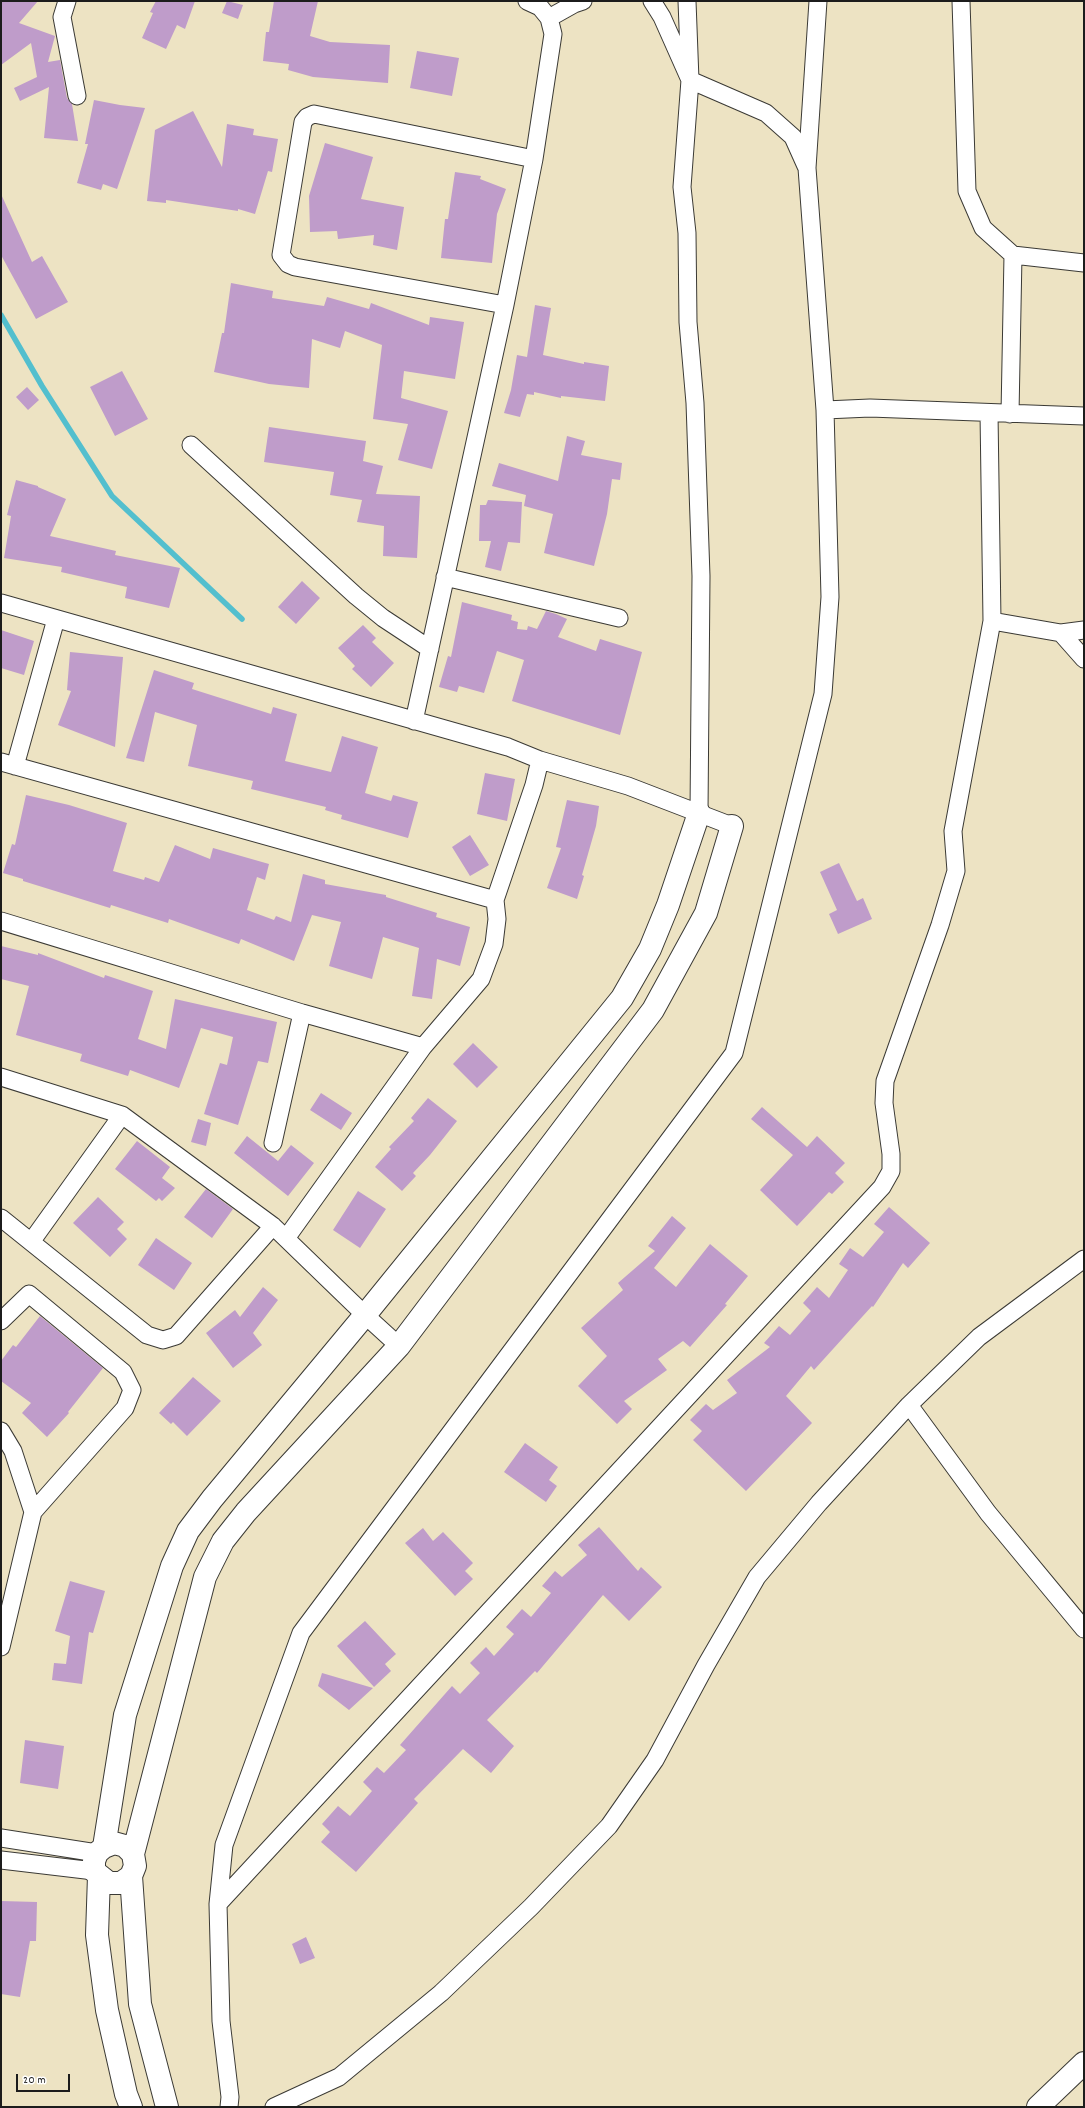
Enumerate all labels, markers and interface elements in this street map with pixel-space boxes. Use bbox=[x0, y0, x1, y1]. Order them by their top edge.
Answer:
scale bar bbox=[18, 2066, 72, 2092]
text: 20 m bbox=[23, 2072, 46, 2089]

